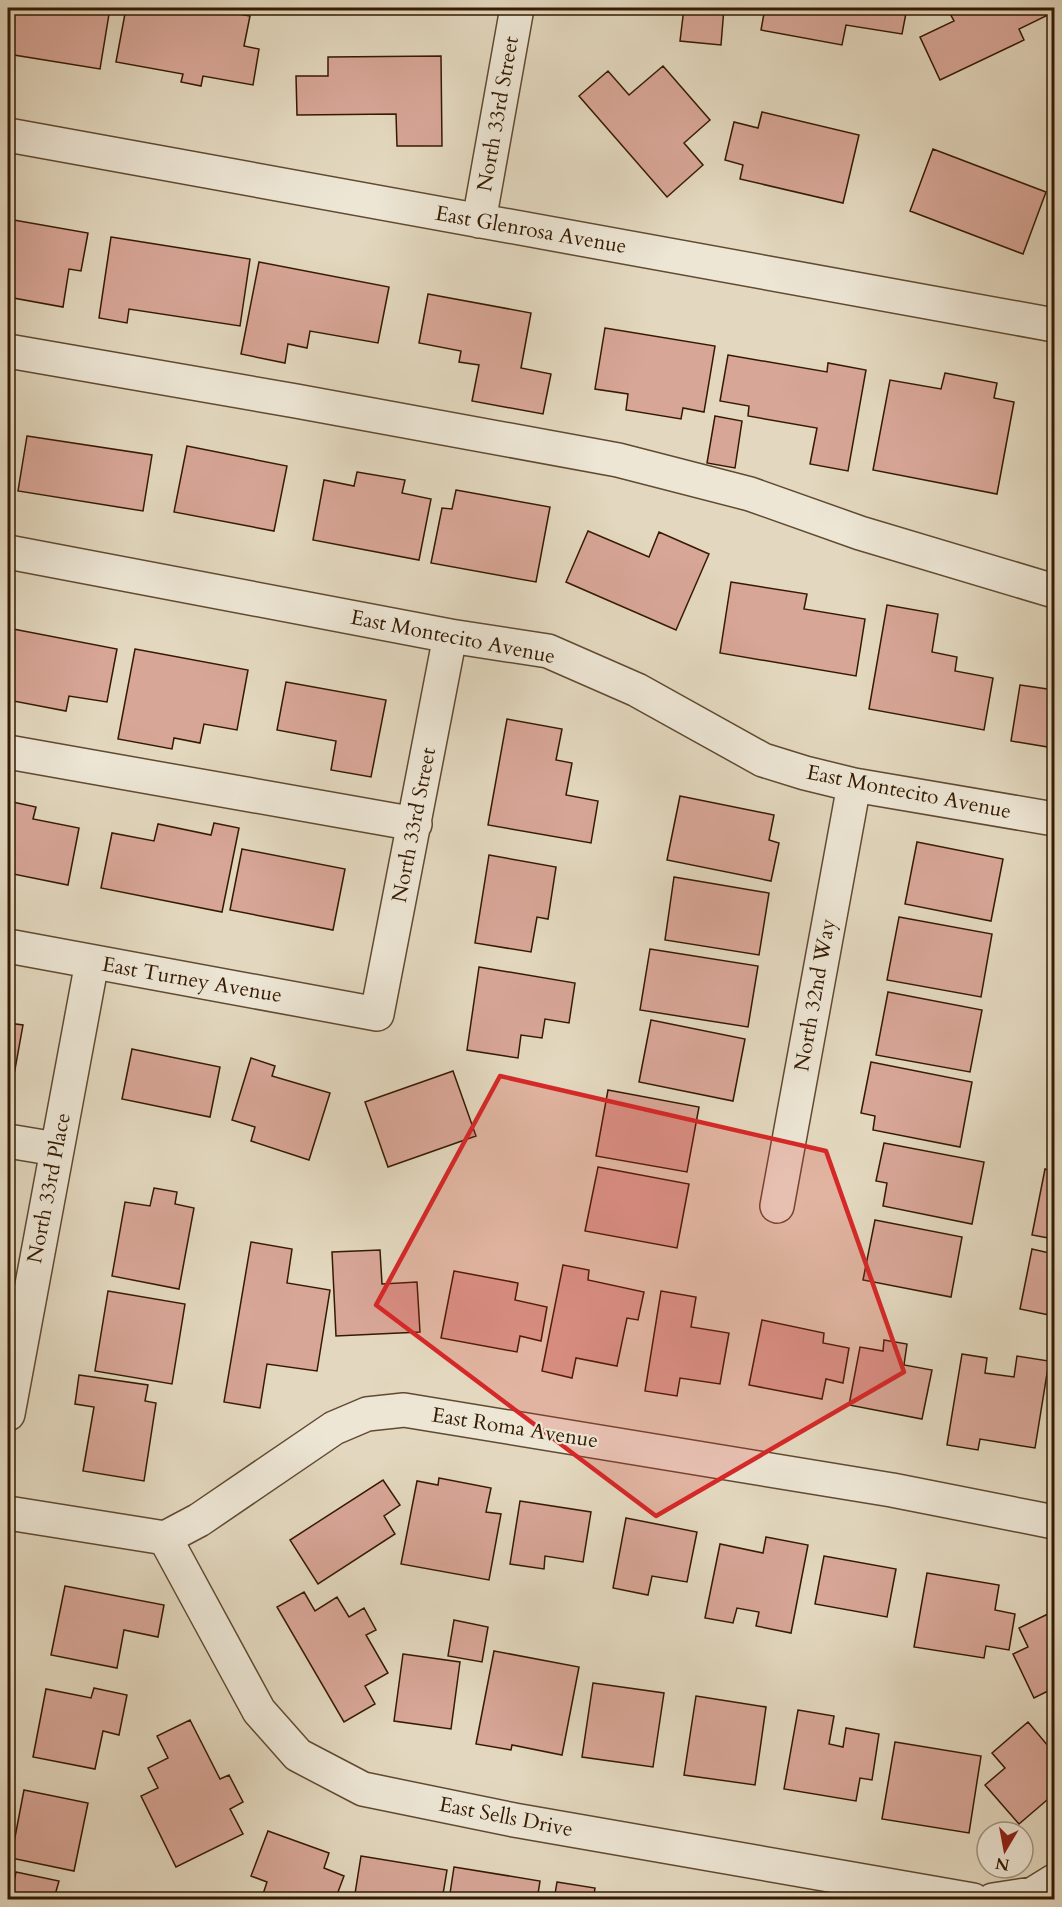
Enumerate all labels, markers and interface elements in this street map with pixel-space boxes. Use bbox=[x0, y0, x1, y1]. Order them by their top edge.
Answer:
street label: North 33rd Street bbox=[470, 34, 526, 194]
street label: East Glenrosa Avenue bbox=[433, 199, 629, 261]
street label: East Montecito Avenue bbox=[348, 603, 558, 671]
street label: North 33rd Street bbox=[385, 745, 443, 905]
street label: East Montecito Avenue bbox=[804, 758, 1014, 826]
street label: North 32nd Way bbox=[787, 916, 843, 1074]
street label: East Turney Avenue bbox=[100, 950, 284, 1010]
street label: North 33rd Place bbox=[20, 1110, 78, 1266]
street label: East Roma Avenue bbox=[430, 1401, 600, 1455]
street label: East Sells Drive bbox=[437, 1790, 575, 1844]
north arrow bbox=[975, 1820, 1035, 1880]
text: N bbox=[994, 1852, 1011, 1876]

